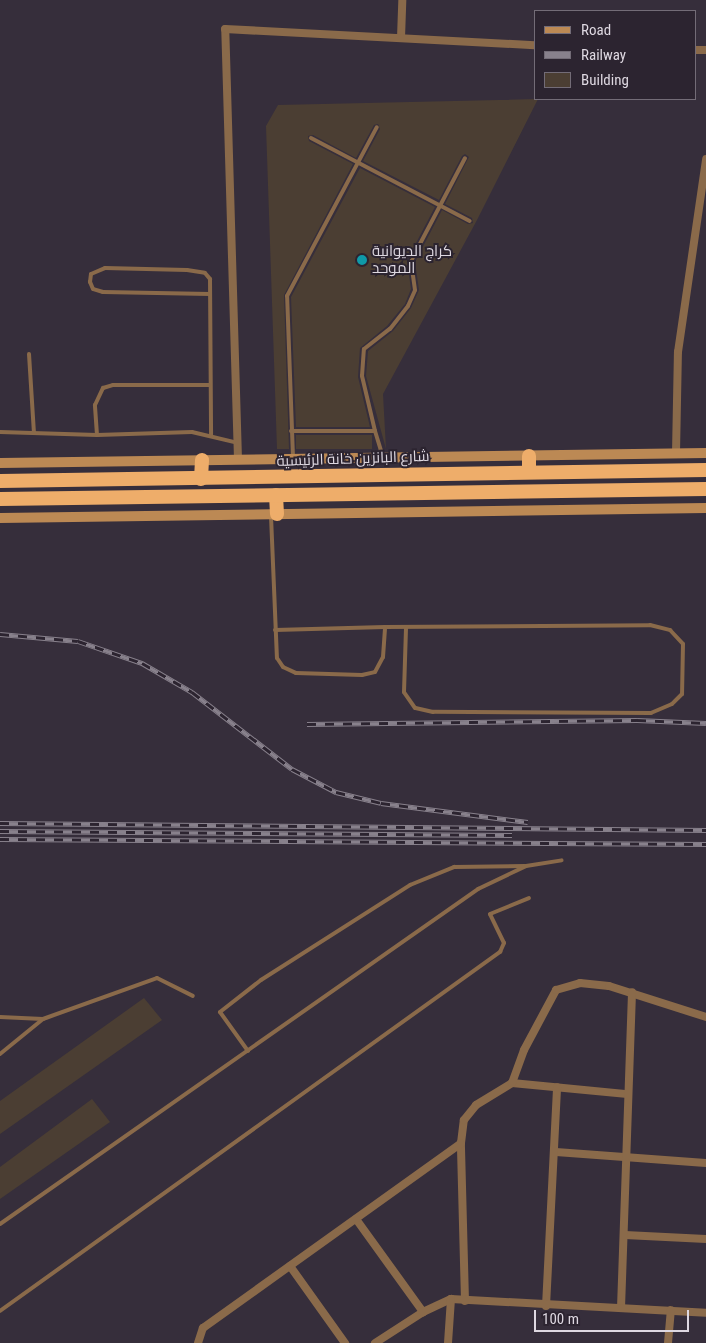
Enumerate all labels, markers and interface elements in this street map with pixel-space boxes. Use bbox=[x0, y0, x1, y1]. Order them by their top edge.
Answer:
legend bbox=[534, 10, 696, 100]
text: Road bbox=[581, 21, 611, 39]
text: Railway bbox=[581, 46, 626, 64]
text: Building bbox=[581, 71, 629, 89]
place label: كراج الديوانية الموحد bbox=[372, 242, 452, 277]
marker: كراج الديوانية الموحد bbox=[356, 254, 368, 266]
street label: شارع البانزين خانة الرئيسية bbox=[276, 447, 430, 471]
scale bar bbox=[536, 1300, 691, 1332]
text: 100 m bbox=[542, 1310, 579, 1328]

